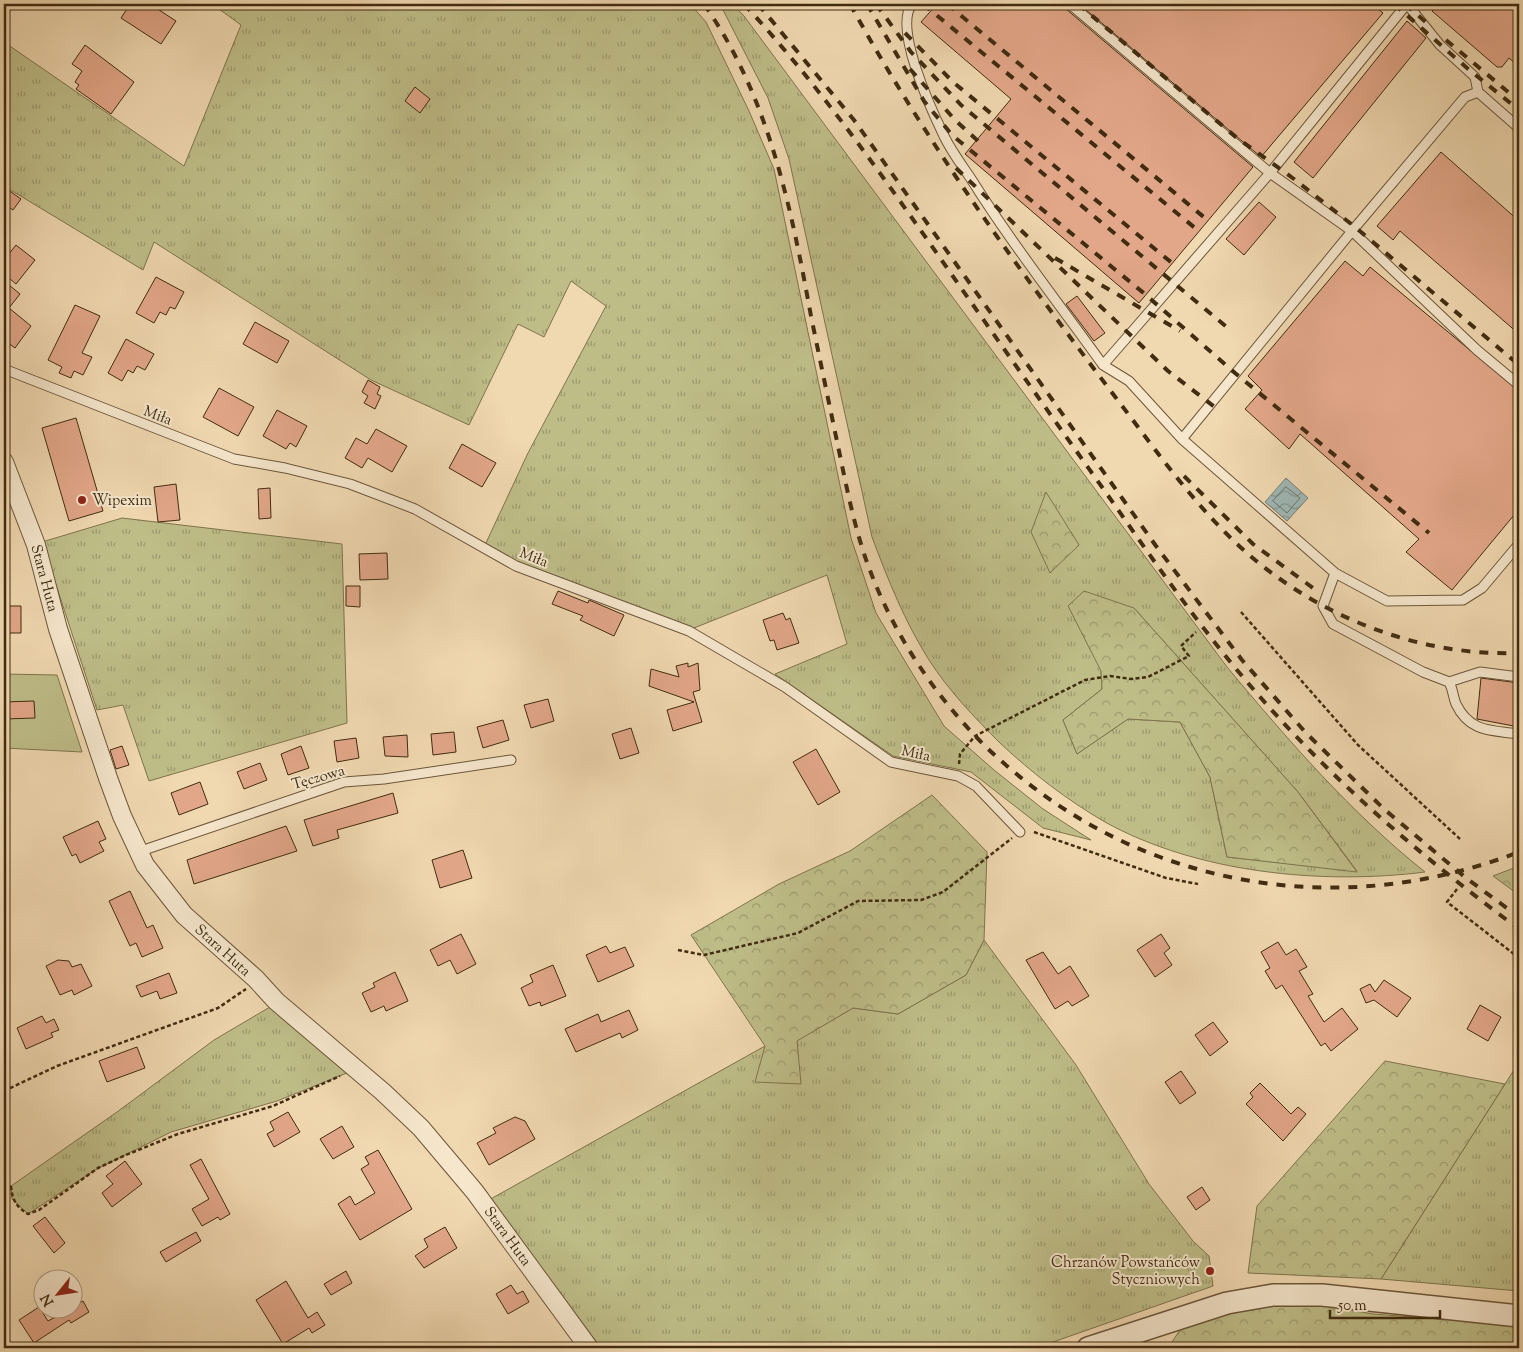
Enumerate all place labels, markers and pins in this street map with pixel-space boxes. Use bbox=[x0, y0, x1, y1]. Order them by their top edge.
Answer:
place label: Wipexim bbox=[92, 491, 153, 512]
marker: Wipexim bbox=[76, 494, 88, 506]
place label: Chrzanów Powstańców Styczniowych bbox=[1051, 1253, 1200, 1291]
marker: Chrzanów Powstańców Styczniowych bbox=[1204, 1265, 1216, 1277]

